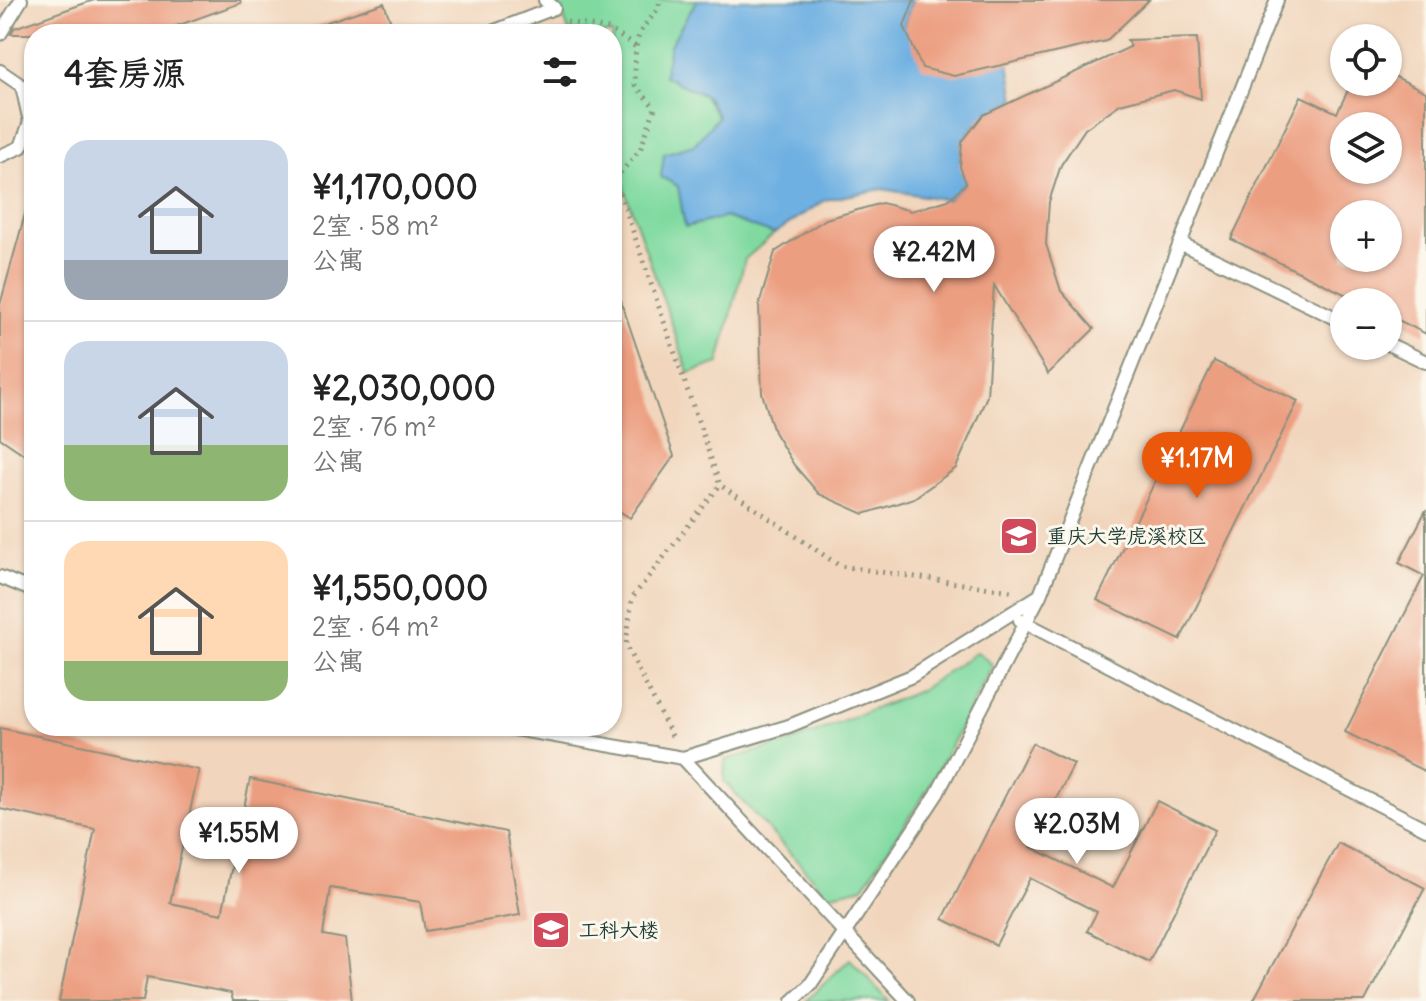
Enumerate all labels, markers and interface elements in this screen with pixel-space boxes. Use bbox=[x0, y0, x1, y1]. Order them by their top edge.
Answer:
map controls bbox=[1330, 24, 1402, 360]
button: locate bbox=[1330, 24, 1402, 96]
icon: filters bbox=[538, 50, 582, 94]
text: 4套房源 bbox=[64, 51, 186, 94]
button: layers bbox=[1330, 112, 1402, 184]
text: ¥1,170,000 bbox=[312, 165, 478, 208]
icon: home bbox=[128, 172, 224, 268]
button: + bbox=[1330, 200, 1402, 272]
text: 2室 · 58 m² bbox=[312, 209, 439, 242]
pin: ¥2.42M bbox=[869, 226, 999, 294]
text: ¥2.42M bbox=[892, 235, 976, 268]
text: 公寓 bbox=[312, 243, 364, 276]
button: − bbox=[1330, 288, 1402, 360]
text: ¥2,030,000 bbox=[312, 366, 496, 409]
icon: home bbox=[128, 373, 224, 469]
text: 2室 · 76 m² bbox=[312, 410, 437, 443]
pin: ¥1.17M bbox=[1132, 432, 1262, 500]
text: ¥1.17M bbox=[1160, 441, 1234, 474]
text: 公寓 bbox=[312, 444, 364, 477]
school or university icon: 重庆大学虎溪校区 bbox=[998, 515, 1040, 557]
place label: 重庆大学虎溪校区 bbox=[1047, 523, 1207, 548]
text: ¥1,550,000 bbox=[312, 566, 488, 609]
icon: home bbox=[128, 573, 224, 669]
text: 2室 · 64 m² bbox=[312, 610, 439, 643]
text: 公寓 bbox=[312, 644, 364, 677]
pin: ¥2.03M bbox=[1012, 798, 1142, 866]
pin: ¥1.55M bbox=[174, 807, 304, 875]
text: ¥2.03M bbox=[1033, 807, 1121, 840]
text: ¥1.55M bbox=[198, 816, 280, 849]
school or university icon: 工科大楼 bbox=[530, 909, 572, 951]
place label: 工科大楼 bbox=[579, 917, 659, 942]

